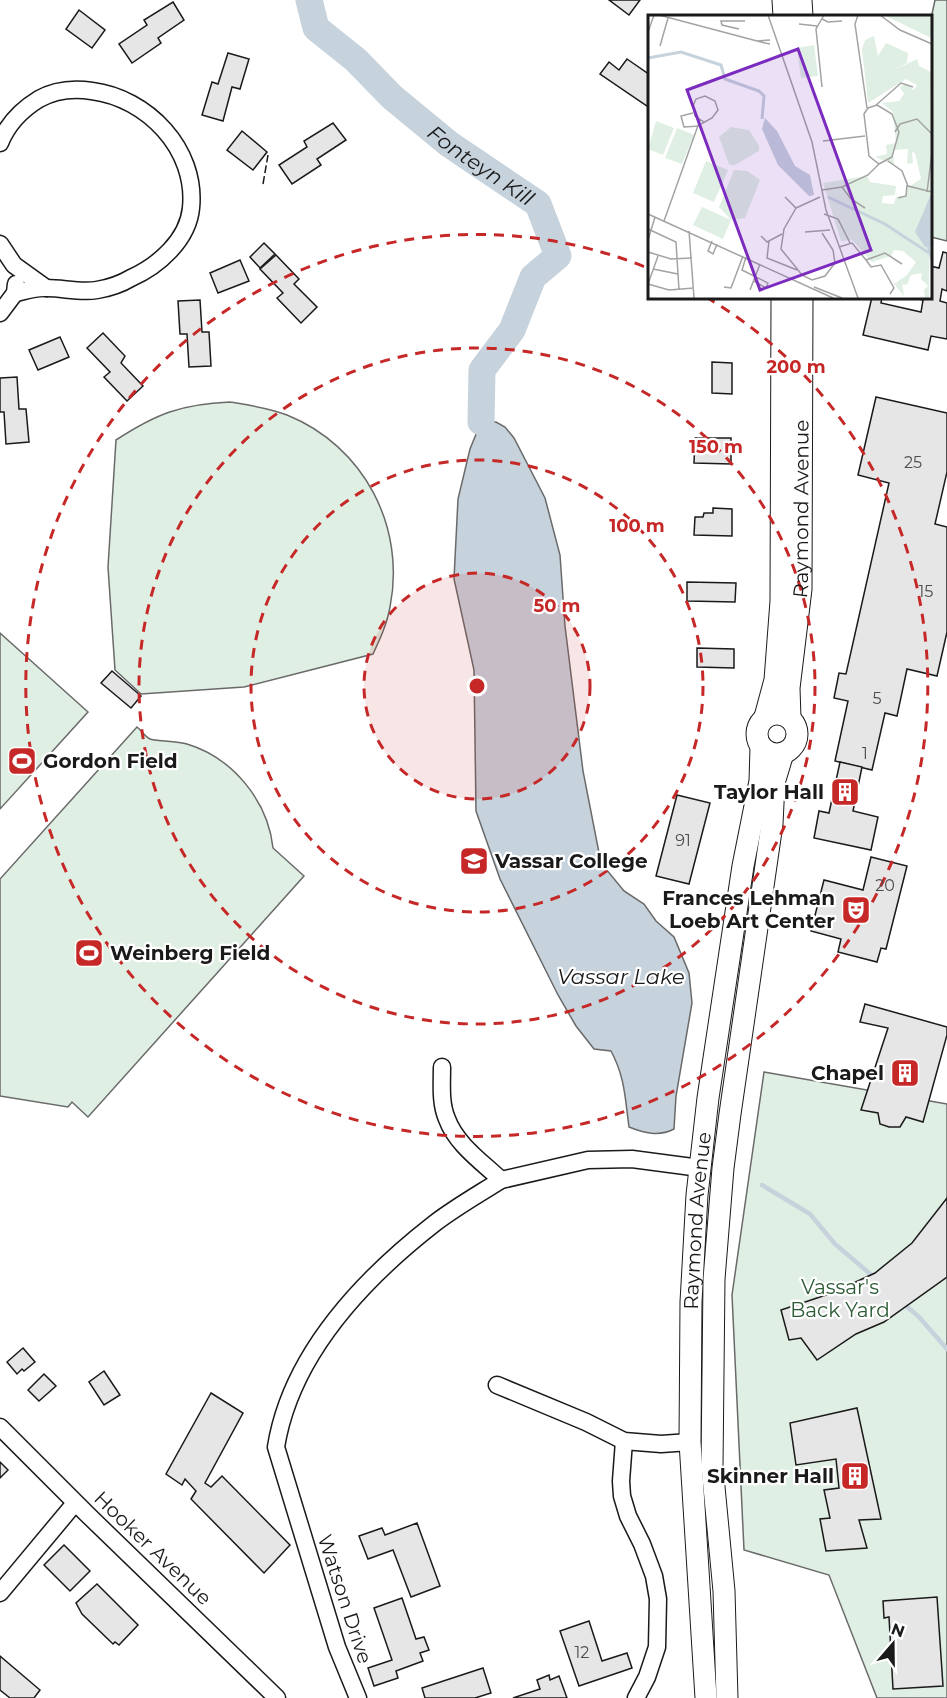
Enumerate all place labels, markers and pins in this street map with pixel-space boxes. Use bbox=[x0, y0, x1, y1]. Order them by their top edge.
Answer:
centre of rings bbox=[467, 676, 487, 696]
sports icon: Gordon Field bbox=[6, 745, 38, 777]
place label: Gordon Field bbox=[43, 749, 178, 773]
building icon: Taylor Hall bbox=[829, 776, 861, 808]
place label: Taylor Hall bbox=[714, 780, 824, 804]
school or university icon: Vassar College bbox=[458, 845, 490, 877]
place label: Vassar College bbox=[494, 849, 648, 873]
place label: Frances Lehman Loeb Art Center bbox=[662, 886, 835, 933]
theatre icon: Frances Lehman Loeb Art Center bbox=[840, 894, 872, 926]
sports icon: Weinberg Field bbox=[73, 937, 105, 969]
place label: Weinberg Field bbox=[110, 941, 270, 965]
building icon: Chapel bbox=[889, 1057, 921, 1089]
place label: Chapel bbox=[811, 1061, 884, 1085]
building icon: Skinner Hall bbox=[839, 1460, 871, 1492]
place label: Skinner Hall bbox=[707, 1464, 834, 1488]

